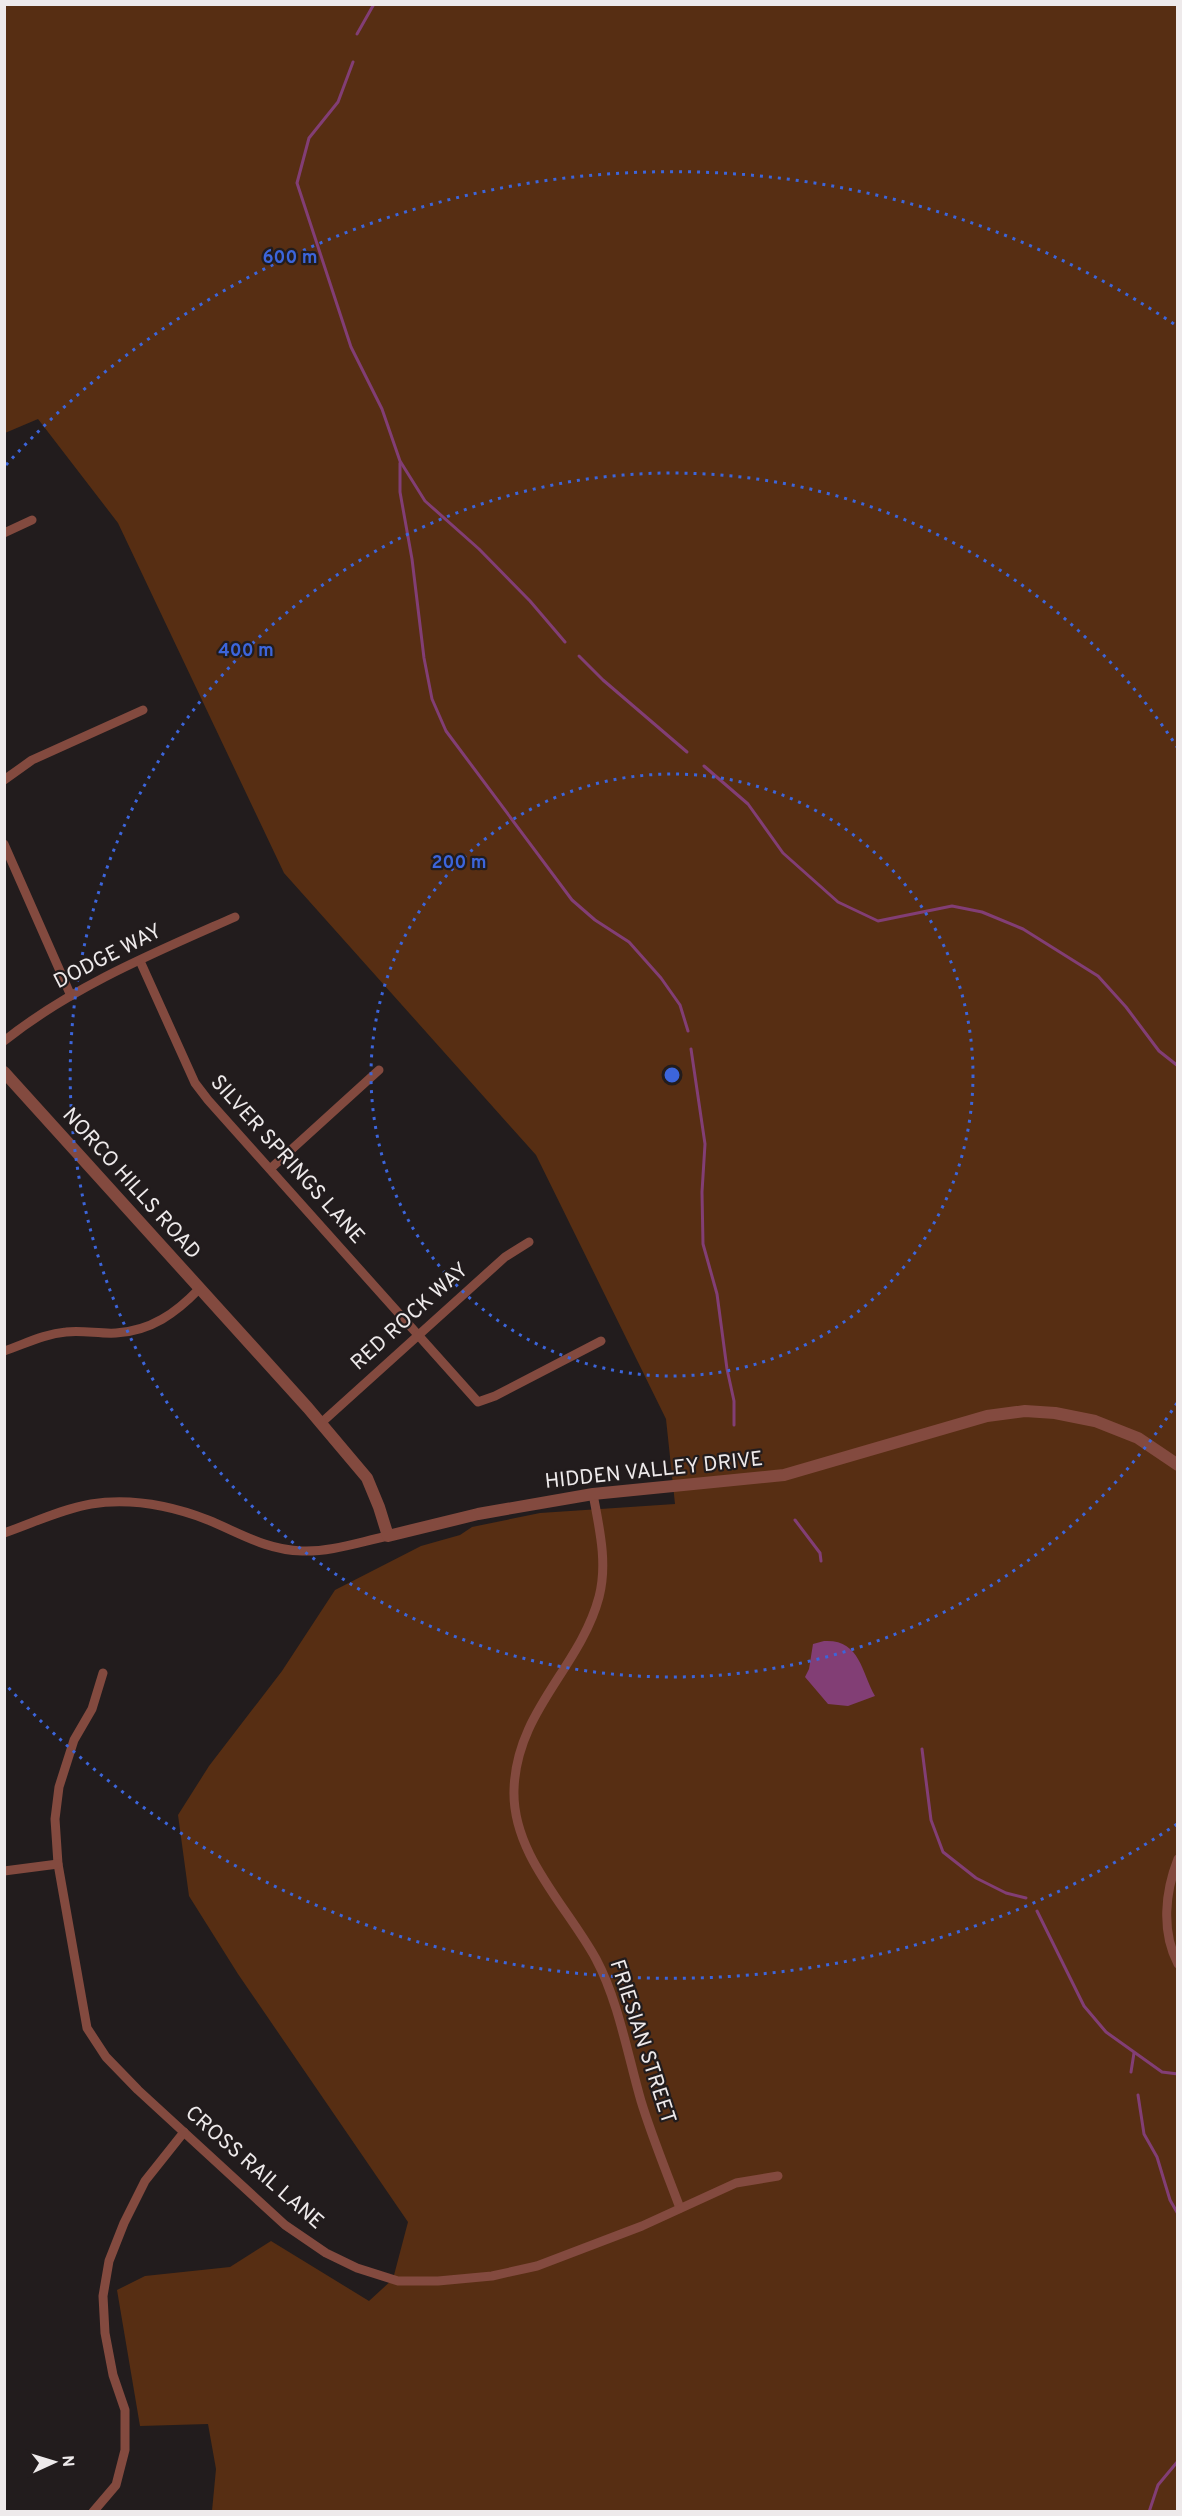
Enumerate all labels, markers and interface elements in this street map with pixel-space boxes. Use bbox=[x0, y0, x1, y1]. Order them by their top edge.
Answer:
text: 600 m bbox=[262, 247, 318, 270]
text: 400 m bbox=[218, 640, 274, 663]
text: 200 m bbox=[431, 852, 487, 875]
street label: DODGE WAY bbox=[49, 918, 167, 996]
centre of rings bbox=[662, 1065, 682, 1085]
street label: SILVER SPRINGS LANE bbox=[204, 1070, 370, 1250]
street label: NORCO HILLS ROAD bbox=[56, 1102, 206, 1266]
street label: RED ROCK WAY bbox=[346, 1257, 474, 1377]
street label: HIDDEN VALLEY DRIVE bbox=[544, 1446, 764, 1496]
street label: FRIESIAN STREET bbox=[603, 1956, 681, 2128]
street label: CROSS RAIL LANE bbox=[179, 2100, 329, 2236]
north arrow bbox=[24, 2432, 84, 2492]
text: N bbox=[57, 2455, 77, 2468]

